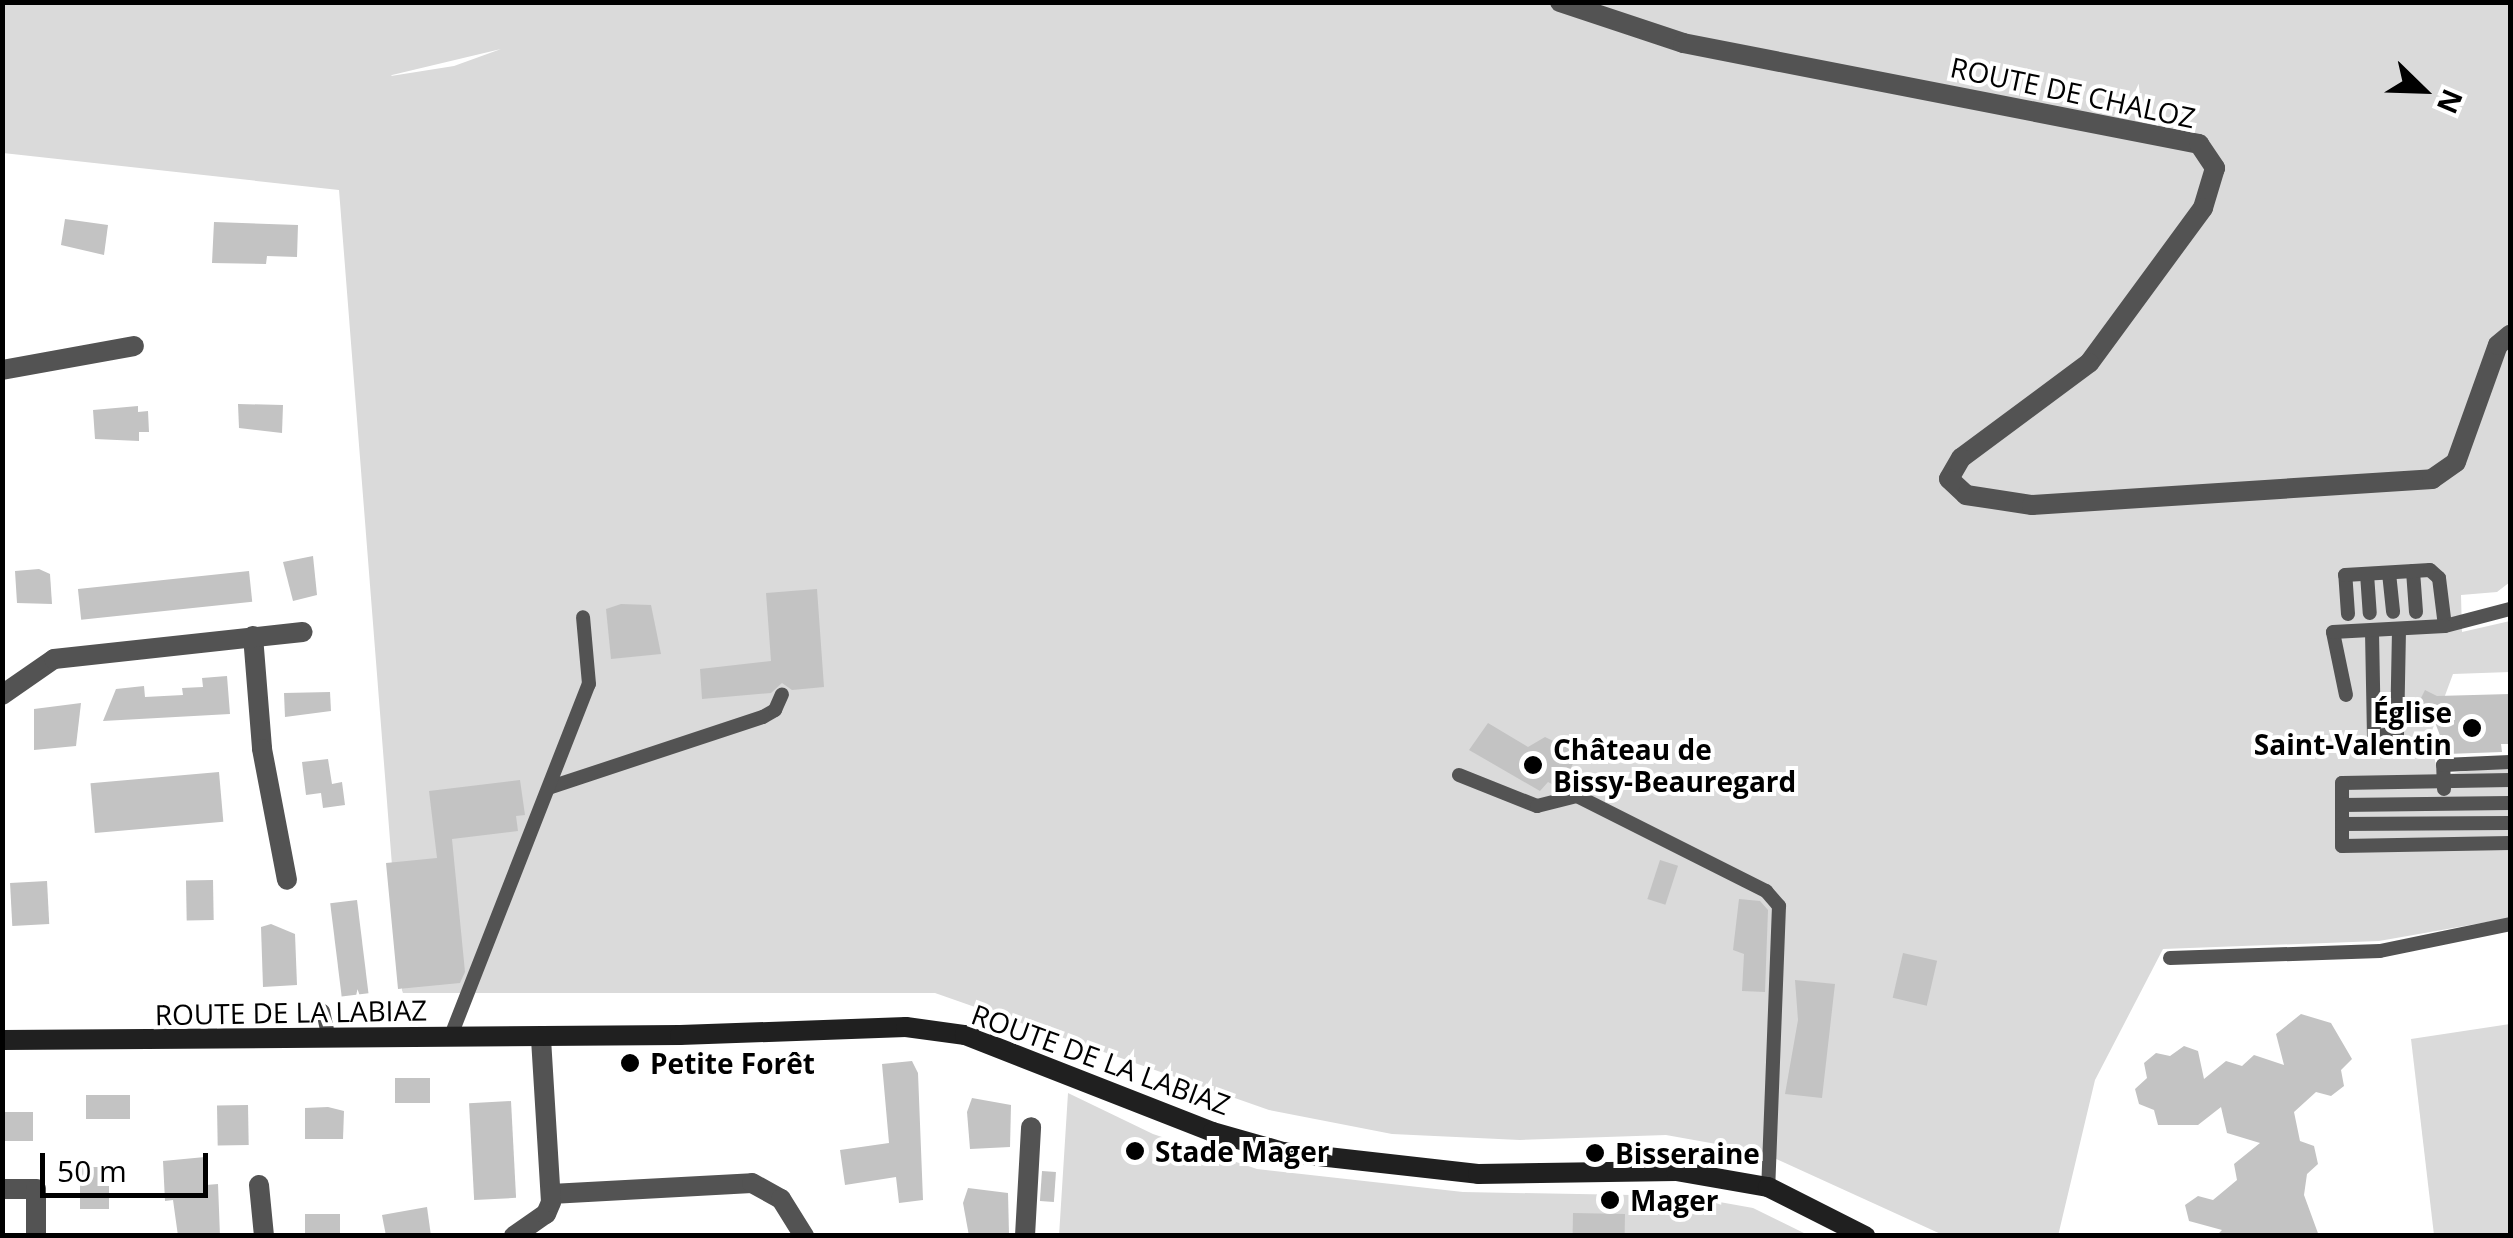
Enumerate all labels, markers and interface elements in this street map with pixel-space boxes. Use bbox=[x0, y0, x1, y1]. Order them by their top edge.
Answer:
north arrow bbox=[2373, 40, 2473, 140]
street label: ROUTE DE CHALOZ bbox=[1948, 50, 2198, 134]
text: N bbox=[2429, 84, 2473, 120]
place label: Église Saint-Valentin bbox=[2254, 695, 2452, 761]
marker: Église Saint-Valentin bbox=[2461, 717, 2483, 739]
place label: Château de Bissy-Beauregard bbox=[1553, 732, 1796, 798]
marker: Château de Bissy-Beauregard bbox=[1522, 754, 1544, 776]
street label: ROUTE DE LA LABIAZ bbox=[155, 993, 427, 1031]
street label: ROUTE DE LA LABIAZ bbox=[967, 997, 1235, 1121]
place label: Petite Forêt bbox=[650, 1046, 815, 1080]
marker: Petite Forêt bbox=[619, 1052, 641, 1074]
scale bar bbox=[45, 1133, 212, 1195]
place label: Stade Mager bbox=[1155, 1134, 1329, 1168]
place label: Bisseraine bbox=[1615, 1136, 1760, 1170]
marker: Stade Mager bbox=[1124, 1140, 1146, 1162]
marker: Bisseraine bbox=[1584, 1142, 1606, 1164]
text: 50 m bbox=[57, 1150, 127, 1191]
place label: Mager bbox=[1630, 1183, 1718, 1217]
marker: Mager bbox=[1599, 1189, 1621, 1211]

